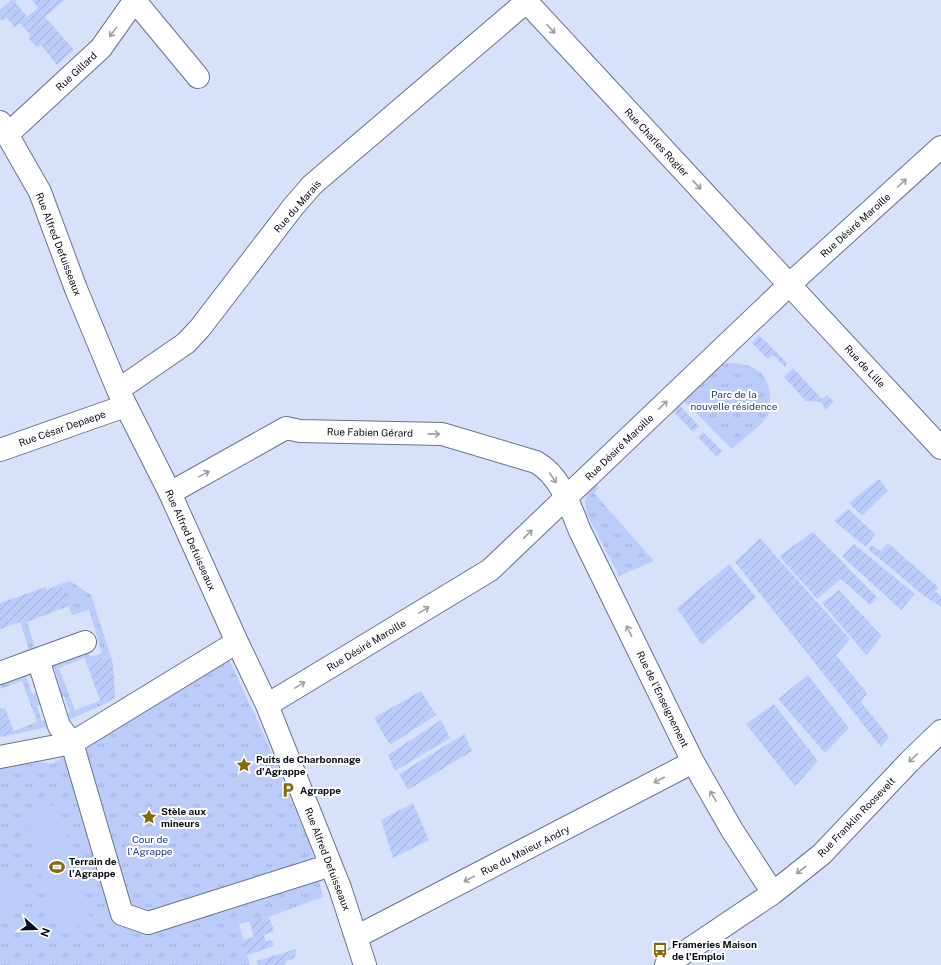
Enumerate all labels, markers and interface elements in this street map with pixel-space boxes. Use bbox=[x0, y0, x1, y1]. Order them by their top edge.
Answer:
one-way arrow bbox=[547, 23, 556, 34]
one-way arrow bbox=[108, 26, 117, 37]
street label: Rue Gillard bbox=[53, 49, 99, 93]
street label: Rue Charles Rogier bbox=[622, 105, 692, 179]
street label: Rue du Marais bbox=[271, 177, 323, 235]
one-way arrow bbox=[896, 179, 906, 188]
one-way arrow bbox=[693, 180, 702, 190]
street label: Rue Désiré Maroille bbox=[817, 190, 893, 260]
street label: Rue Alfred Defuisseaux bbox=[34, 191, 84, 298]
street label: Rue de Lille bbox=[842, 342, 888, 390]
park label: Parc de la nouvelle résidence bbox=[691, 388, 778, 412]
one-way arrow bbox=[657, 401, 668, 410]
street label: Rue César Depaepe bbox=[17, 407, 107, 449]
street label: Rue Désiré Maroille bbox=[582, 411, 656, 483]
street label: Rue Fabien Gérard bbox=[327, 425, 413, 439]
one-way arrow bbox=[427, 430, 440, 438]
one-way arrow bbox=[198, 470, 210, 478]
one-way arrow bbox=[549, 472, 557, 483]
street label: Rue Alfred Defuisseaux bbox=[163, 487, 219, 593]
one-way arrow bbox=[523, 529, 533, 539]
one-way arrow bbox=[418, 606, 430, 614]
street label: Rue Désiré Maroille bbox=[324, 616, 408, 673]
one-way arrow bbox=[625, 625, 632, 637]
street label: Rue de l'Enseignement bbox=[634, 649, 692, 749]
one-way arrow bbox=[294, 680, 306, 688]
place label: Puits de Charbonnage d'Agrappe bbox=[256, 753, 361, 777]
one-way arrow bbox=[908, 754, 918, 763]
place icon: Puits de Charbonnage d'Agrappe bbox=[235, 756, 253, 774]
street label: Rue Franklin Roosevelt bbox=[815, 774, 897, 859]
one-way arrow bbox=[653, 777, 665, 784]
parking icon: Agrappe bbox=[279, 781, 297, 799]
place label: Agrappe bbox=[300, 784, 341, 796]
one-way arrow bbox=[709, 790, 716, 802]
place label: Stèle aux mineurs bbox=[161, 805, 206, 829]
street label: Rue Alfred Defuisseaux bbox=[303, 806, 353, 913]
place icon: Stèle aux mineurs bbox=[140, 808, 158, 826]
street label: Rue du Maïeur Andry bbox=[479, 822, 572, 878]
park label: Cour de l'Agrappe bbox=[127, 833, 173, 857]
place label: Terrain de l'Agrappe bbox=[69, 855, 117, 879]
sports icon: Terrain de l'Agrappe bbox=[48, 858, 66, 876]
one-way arrow bbox=[796, 866, 807, 875]
one-way arrow bbox=[463, 875, 475, 883]
north arrow bbox=[16, 909, 56, 949]
text: N bbox=[38, 926, 53, 939]
place label: Frameries Maison de l'Emploi bbox=[672, 938, 757, 962]
bus stop icon: Frameries Maison de l'Emploi bbox=[651, 941, 669, 959]

